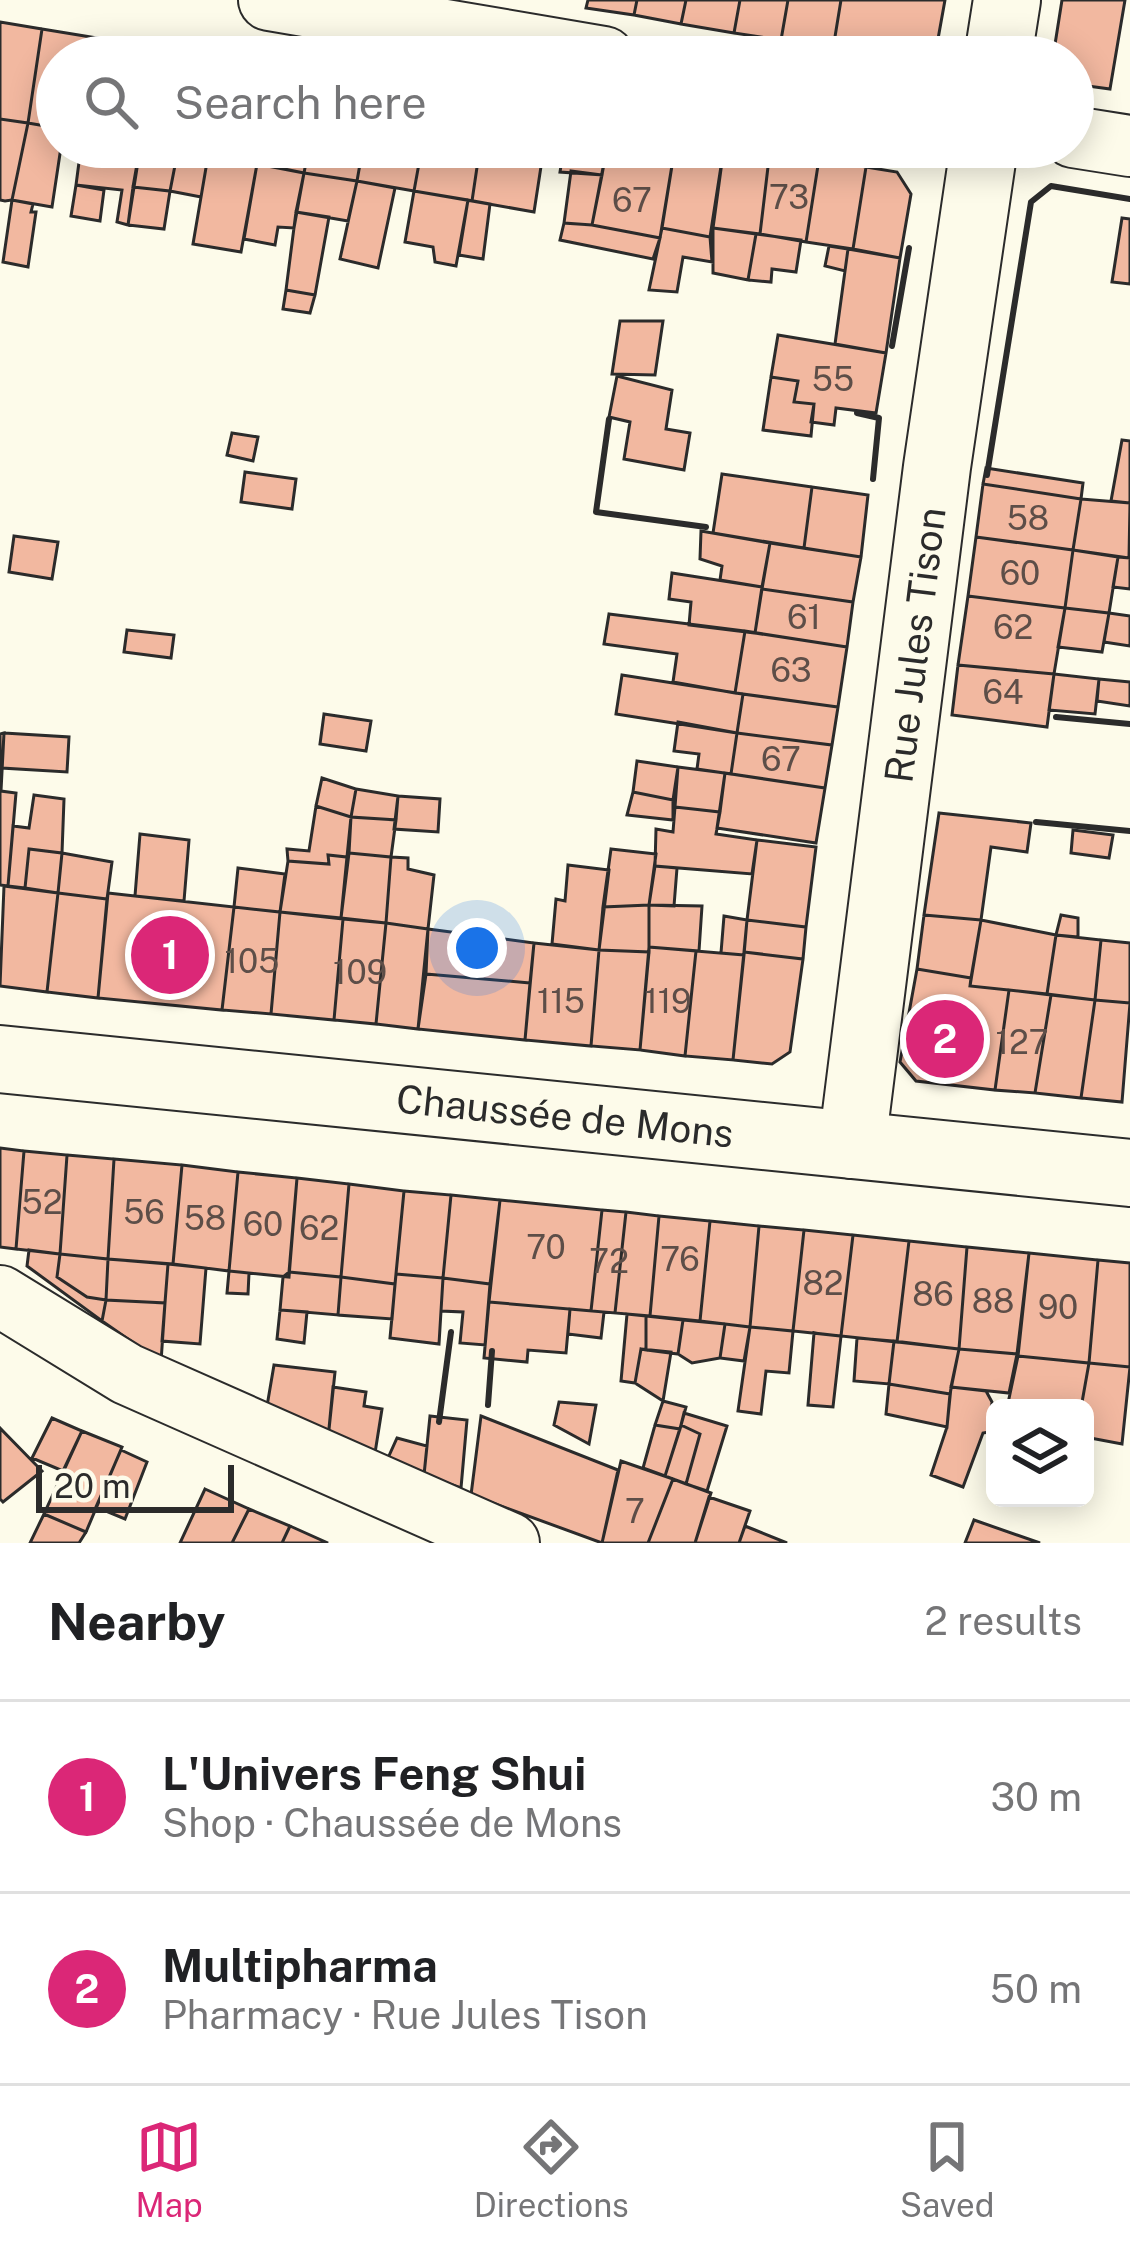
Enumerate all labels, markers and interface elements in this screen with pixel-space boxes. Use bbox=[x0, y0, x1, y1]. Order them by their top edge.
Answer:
search box bbox=[36, 36, 1094, 168]
icon: search bbox=[78, 69, 144, 135]
text: Search here bbox=[174, 76, 427, 129]
house number: 73 bbox=[769, 178, 809, 216]
house number: 67 bbox=[612, 181, 652, 219]
house number: 55 bbox=[812, 360, 854, 398]
house number: 58 bbox=[1007, 499, 1049, 537]
street label: Rue Jules Tison bbox=[875, 505, 955, 785]
house number: 60 bbox=[1000, 554, 1040, 592]
house number: 61 bbox=[787, 598, 821, 636]
house number: 62 bbox=[993, 608, 1033, 646]
house number: 63 bbox=[770, 651, 812, 689]
house number: 64 bbox=[982, 673, 1024, 711]
house number: 67 bbox=[761, 740, 801, 778]
pin: 1 bbox=[131, 910, 209, 1000]
your location bbox=[447, 918, 507, 978]
house number: 105 bbox=[225, 942, 279, 980]
house number: 109 bbox=[333, 953, 387, 991]
house number: 115 bbox=[537, 982, 585, 1020]
house number: 119 bbox=[644, 982, 692, 1020]
pin: 2 bbox=[906, 994, 984, 1084]
house number: 127 bbox=[996, 1023, 1048, 1061]
street label: Chaussée de Mons bbox=[394, 1075, 736, 1157]
house number: 52 bbox=[22, 1183, 62, 1221]
house number: 56 bbox=[123, 1193, 165, 1231]
house number: 58 bbox=[184, 1199, 226, 1237]
house number: 60 bbox=[243, 1205, 283, 1243]
house number: 62 bbox=[299, 1209, 339, 1247]
house number: 70 bbox=[526, 1228, 566, 1266]
house number: 76 bbox=[660, 1240, 700, 1278]
house number: 72 bbox=[589, 1242, 629, 1280]
house number: 82 bbox=[802, 1264, 844, 1302]
house number: 86 bbox=[912, 1275, 954, 1313]
house number: 88 bbox=[972, 1282, 1014, 1320]
house number: 90 bbox=[1038, 1288, 1078, 1326]
map controls bbox=[986, 1399, 1094, 1507]
button: layers bbox=[986, 1399, 1094, 1507]
scale bar bbox=[36, 1459, 234, 1512]
text: 20 m bbox=[54, 1467, 130, 1505]
house number: 7 bbox=[625, 1492, 645, 1530]
text: Nearby bbox=[48, 1592, 225, 1651]
text: 2 results bbox=[925, 1598, 1082, 1644]
text: L'Univers Feng Shui bbox=[162, 1747, 586, 1800]
text: 1 bbox=[79, 1774, 95, 1820]
text: 30 m bbox=[991, 1774, 1082, 1820]
text: Shop · Chaussée de Mons bbox=[162, 1800, 622, 1846]
text: Multipharma bbox=[162, 1939, 438, 1992]
text: 2 bbox=[75, 1966, 99, 2012]
text: 50 m bbox=[990, 1966, 1082, 2012]
text: Pharmacy · Rue Jules Tison bbox=[162, 1992, 648, 2038]
tab: Map bbox=[136, 2114, 203, 2224]
tab: Directions bbox=[474, 2114, 629, 2224]
tab: Saved bbox=[900, 2114, 994, 2224]

